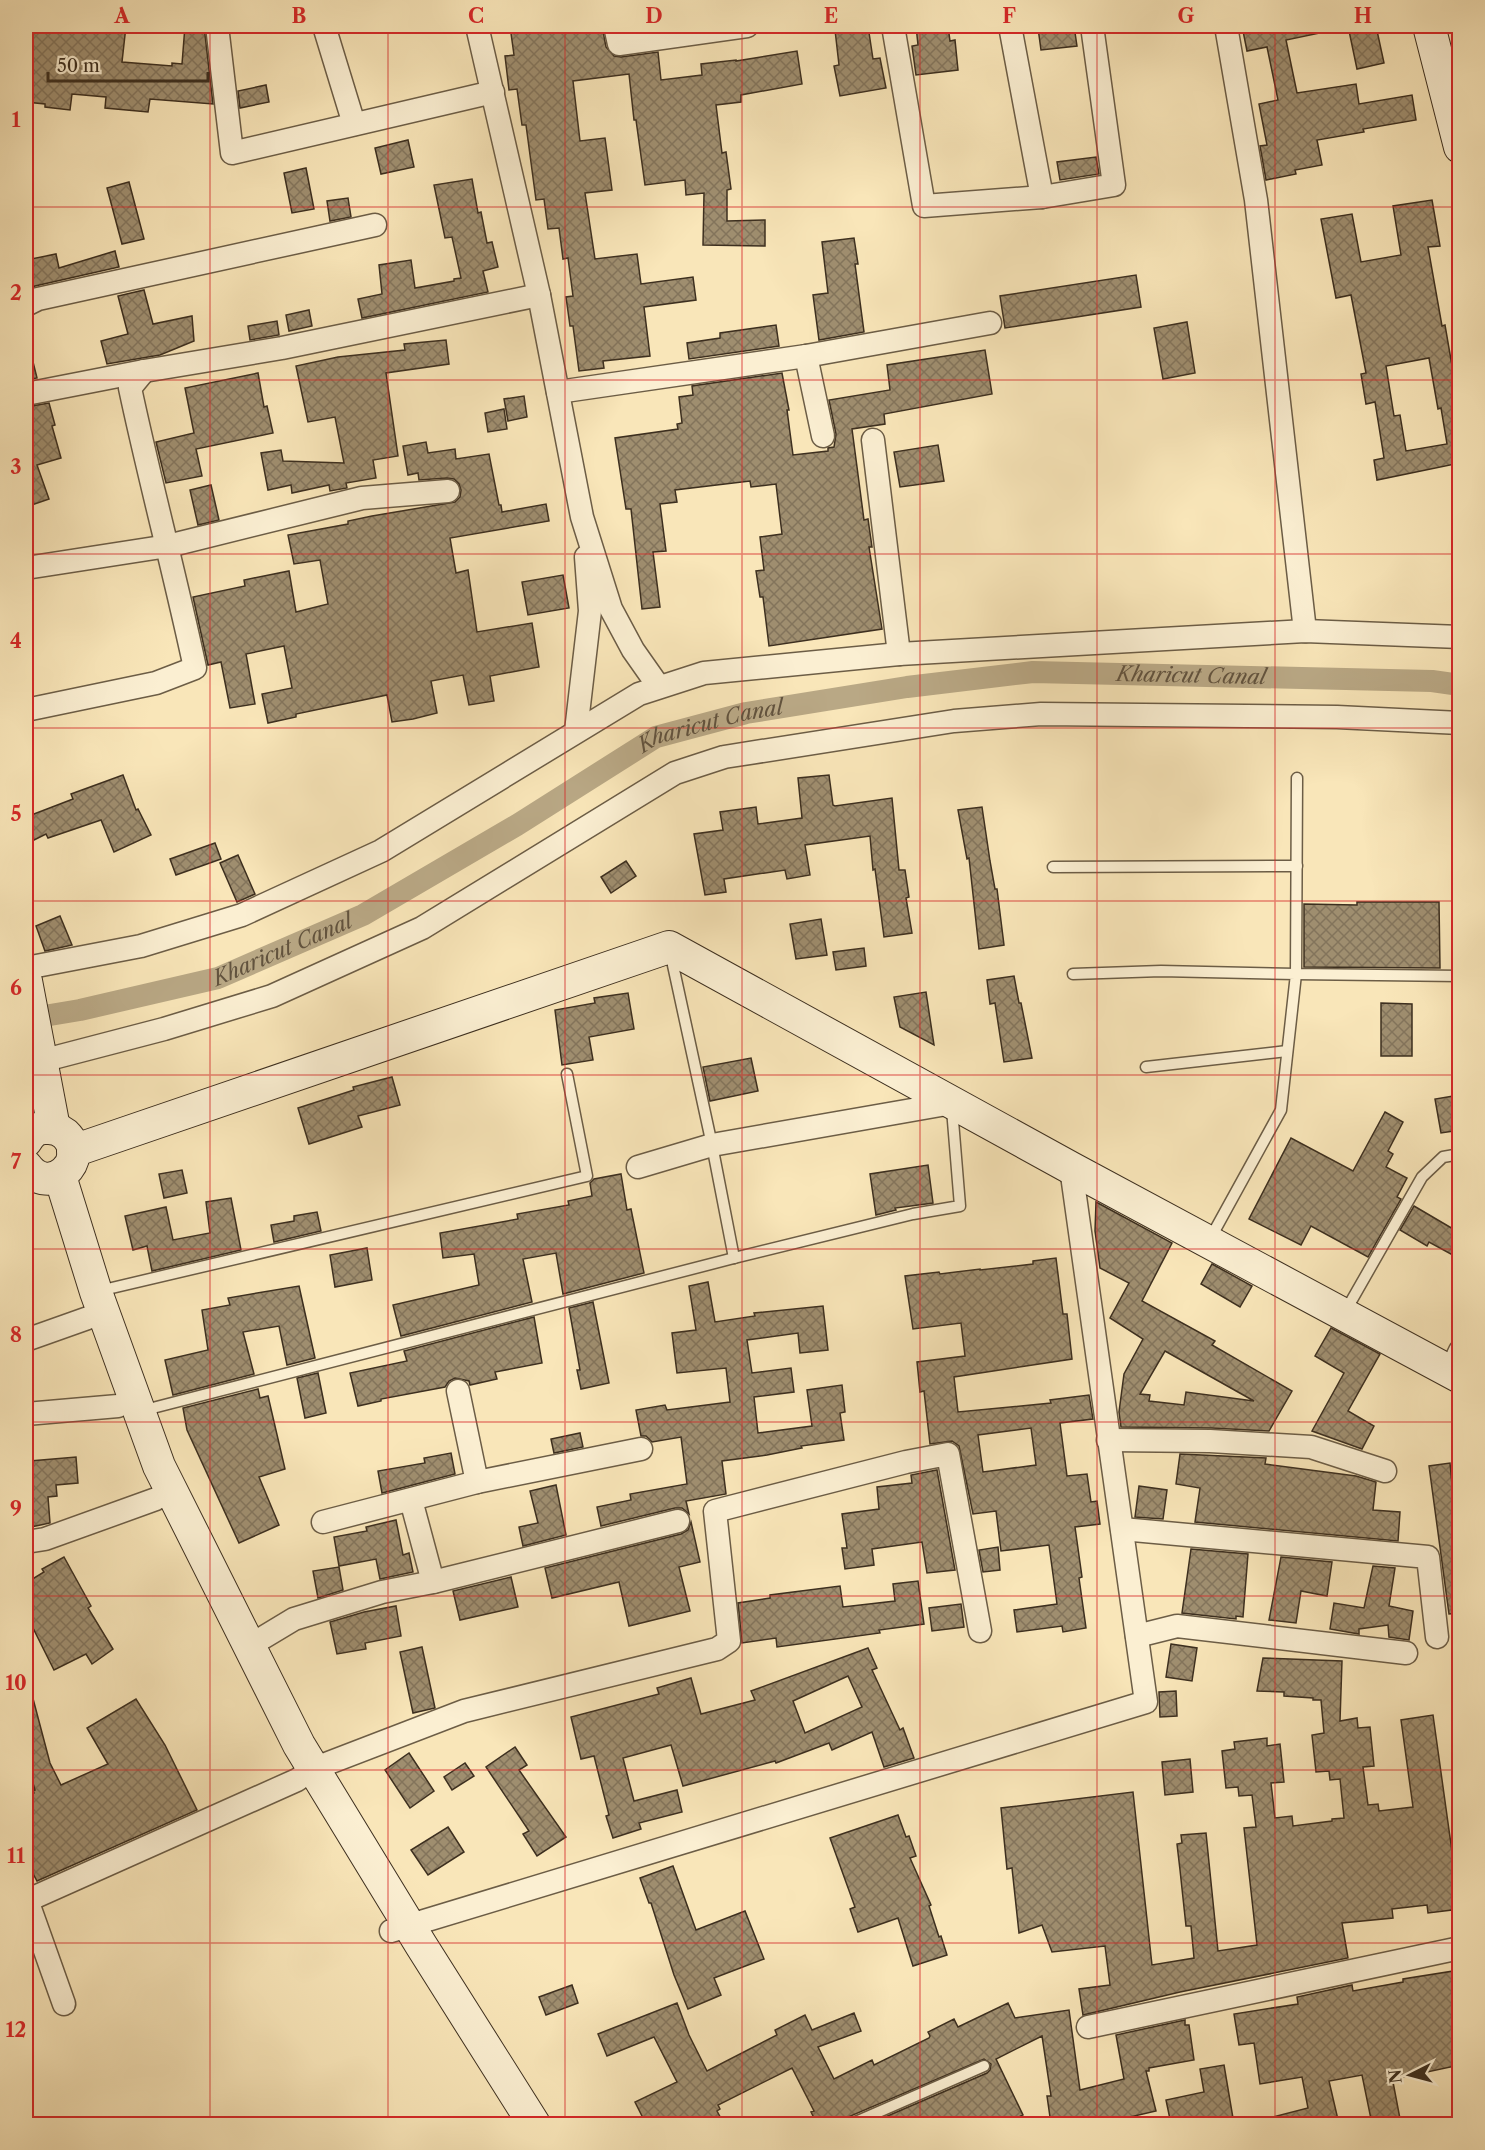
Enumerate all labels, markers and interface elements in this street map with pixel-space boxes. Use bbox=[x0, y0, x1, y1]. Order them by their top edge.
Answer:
text: A bbox=[113, 4, 130, 28]
text: B bbox=[292, 4, 307, 28]
text: C bbox=[468, 4, 484, 28]
text: D bbox=[645, 4, 663, 28]
text: E bbox=[824, 4, 838, 28]
text: F bbox=[1002, 4, 1016, 28]
text: G bbox=[1178, 4, 1195, 28]
text: H bbox=[1354, 4, 1372, 28]
scale bar bbox=[48, 45, 208, 83]
text: 50 m bbox=[57, 55, 100, 77]
text: 1 bbox=[12, 108, 21, 132]
text: 2 bbox=[10, 281, 22, 305]
text: 3 bbox=[10, 455, 22, 479]
text: 4 bbox=[10, 629, 22, 653]
water label: Kharicut Canal bbox=[1114, 661, 1269, 689]
water label: Kharicut Canal bbox=[631, 694, 787, 759]
text: 5 bbox=[10, 802, 22, 826]
water label: Kharicut Canal bbox=[207, 907, 358, 992]
text: 6 bbox=[10, 976, 22, 1000]
text: 7 bbox=[11, 1150, 22, 1174]
text: 8 bbox=[10, 1323, 22, 1347]
text: 9 bbox=[10, 1497, 22, 1521]
text: 10 bbox=[5, 1671, 27, 1695]
text: 11 bbox=[7, 1844, 25, 1868]
text: 12 bbox=[6, 2018, 26, 2042]
north arrow bbox=[1380, 2045, 1440, 2105]
text: N bbox=[1384, 2069, 1406, 2085]

